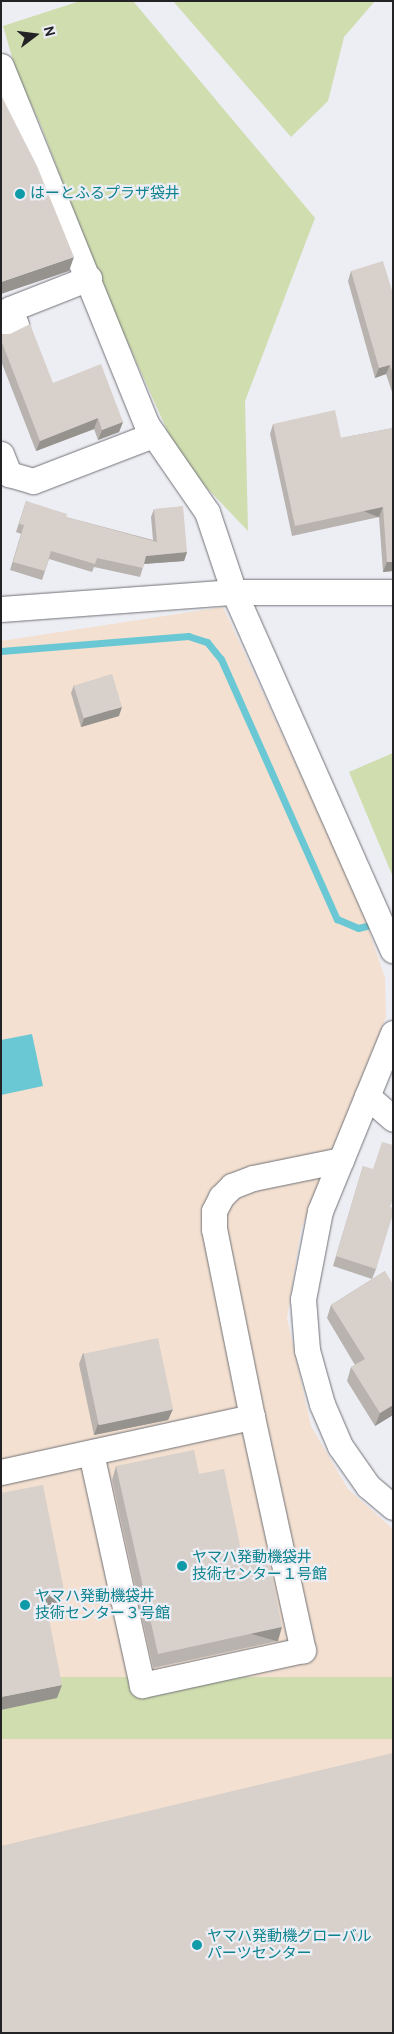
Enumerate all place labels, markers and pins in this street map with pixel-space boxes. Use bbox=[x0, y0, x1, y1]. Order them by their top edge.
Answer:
place label: はーとふるプラザ袋井 bbox=[30, 185, 180, 203]
marker: はーとふるプラザ袋井 bbox=[14, 188, 26, 200]
place label: ヤマハ発動機袋井 技術センター１号館 bbox=[192, 1548, 327, 1583]
marker: ヤマハ発動機袋井 技術センター１号館 bbox=[176, 1560, 188, 1572]
place label: ヤマハ発動機袋井 技術センター３号館 bbox=[35, 1587, 170, 1622]
marker: ヤマハ発動機袋井 技術センター３号館 bbox=[19, 1599, 31, 1611]
place label: ヤマハ発動機グローバル パーツセンター bbox=[207, 1927, 372, 1962]
marker: ヤマハ発動機グローバル パーツセンター bbox=[191, 1939, 203, 1951]

